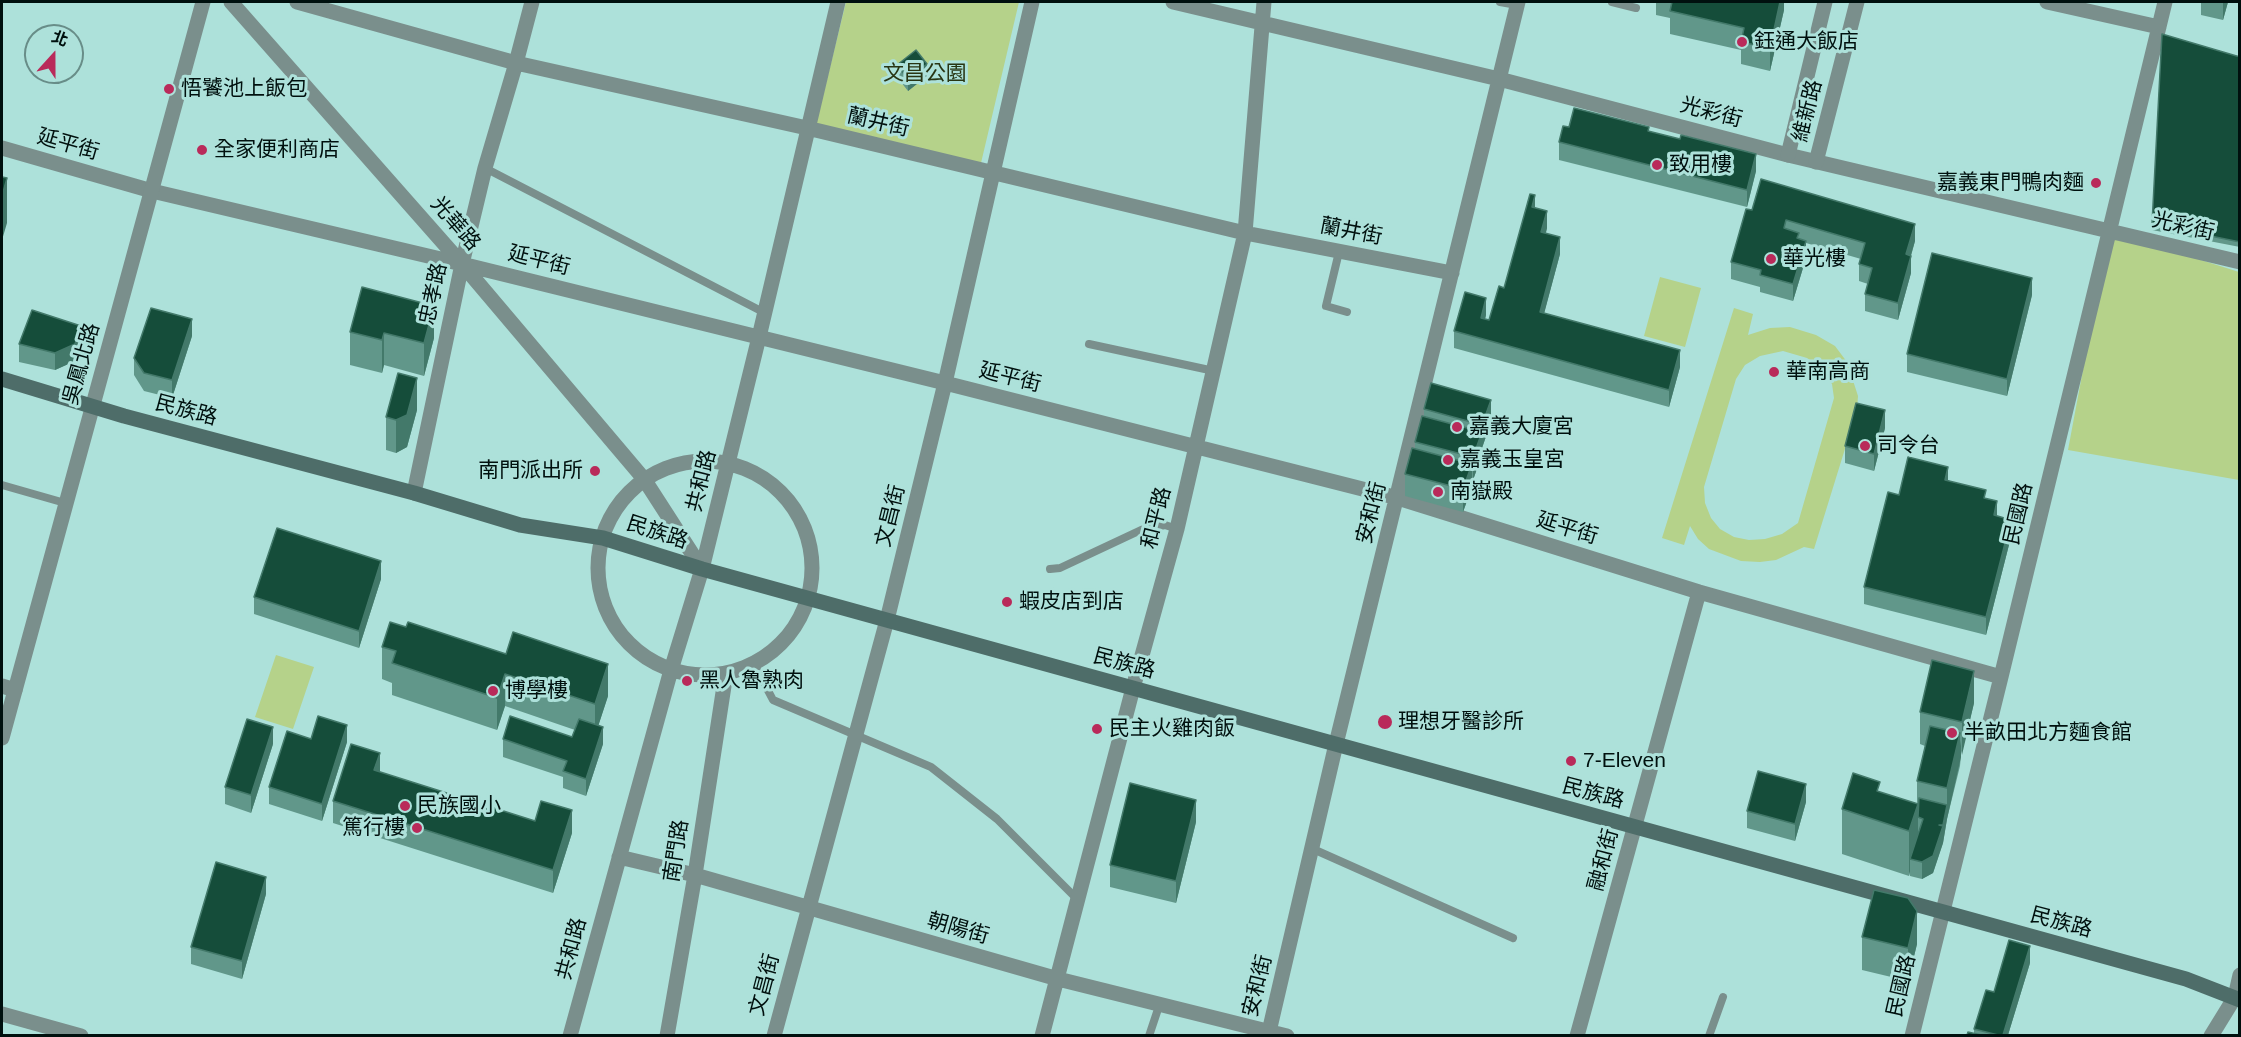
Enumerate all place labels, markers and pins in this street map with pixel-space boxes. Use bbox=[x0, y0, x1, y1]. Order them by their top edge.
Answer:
place label: 鈺通大飯店 bbox=[1754, 29, 1859, 55]
marker: 鈺通大飯店 bbox=[1735, 35, 1749, 49]
place label: 悟饕池上飯包 bbox=[181, 76, 307, 102]
marker: 悟饕池上飯包 bbox=[162, 82, 176, 96]
place label: 全家便利商店 bbox=[214, 137, 340, 163]
marker: 全家便利商店 bbox=[195, 143, 209, 157]
place label: 致用樓 bbox=[1669, 152, 1732, 178]
marker: 致用樓 bbox=[1650, 158, 1664, 172]
place label: 嘉義東門鴨肉麵 bbox=[1937, 170, 2084, 196]
marker: 嘉義東門鴨肉麵 bbox=[2089, 176, 2103, 190]
place label: 華光樓 bbox=[1783, 246, 1846, 272]
marker: 華光樓 bbox=[1764, 252, 1778, 266]
place label: 華南高商 bbox=[1786, 359, 1870, 385]
marker: 華南高商 bbox=[1767, 365, 1781, 379]
place label: 嘉義大廈宮 bbox=[1469, 414, 1574, 440]
marker: 嘉義大廈宮 bbox=[1450, 420, 1464, 434]
place label: 司令台 bbox=[1877, 433, 1940, 459]
marker: 司令台 bbox=[1858, 439, 1872, 453]
place label: 嘉義玉皇宮 bbox=[1460, 447, 1565, 473]
marker: 嘉義玉皇宮 bbox=[1441, 453, 1455, 467]
place label: 南門派出所 bbox=[478, 458, 583, 484]
marker: 南門派出所 bbox=[588, 464, 602, 478]
place label: 南嶽殿 bbox=[1450, 479, 1513, 505]
marker: 南嶽殿 bbox=[1431, 485, 1445, 499]
place label: 蝦皮店到店 bbox=[1019, 589, 1124, 615]
marker: 蝦皮店到店 bbox=[1000, 595, 1014, 609]
place label: 黑人魯熟肉 bbox=[699, 668, 804, 694]
marker: 黑人魯熟肉 bbox=[680, 674, 694, 688]
place label: 博學樓 bbox=[505, 678, 568, 704]
marker: 博學樓 bbox=[486, 684, 500, 698]
place label: 理想牙醫診所 bbox=[1398, 709, 1524, 735]
marker: 理想牙醫診所 bbox=[1376, 713, 1394, 731]
place label: 民主火雞肉飯 bbox=[1109, 716, 1235, 742]
place label: 半畝田北方麵食館 bbox=[1964, 720, 2132, 746]
marker: 民主火雞肉飯 bbox=[1090, 722, 1104, 736]
marker: 半畝田北方麵食館 bbox=[1945, 726, 1959, 740]
place label: 7-Eleven bbox=[1583, 748, 1666, 774]
marker: 7-Eleven bbox=[1564, 754, 1578, 768]
place label: 民族國小 bbox=[417, 793, 501, 819]
marker: 民族國小 bbox=[398, 799, 412, 813]
place label: 篤行樓 bbox=[342, 815, 405, 841]
marker: 篤行樓 bbox=[410, 821, 424, 835]

